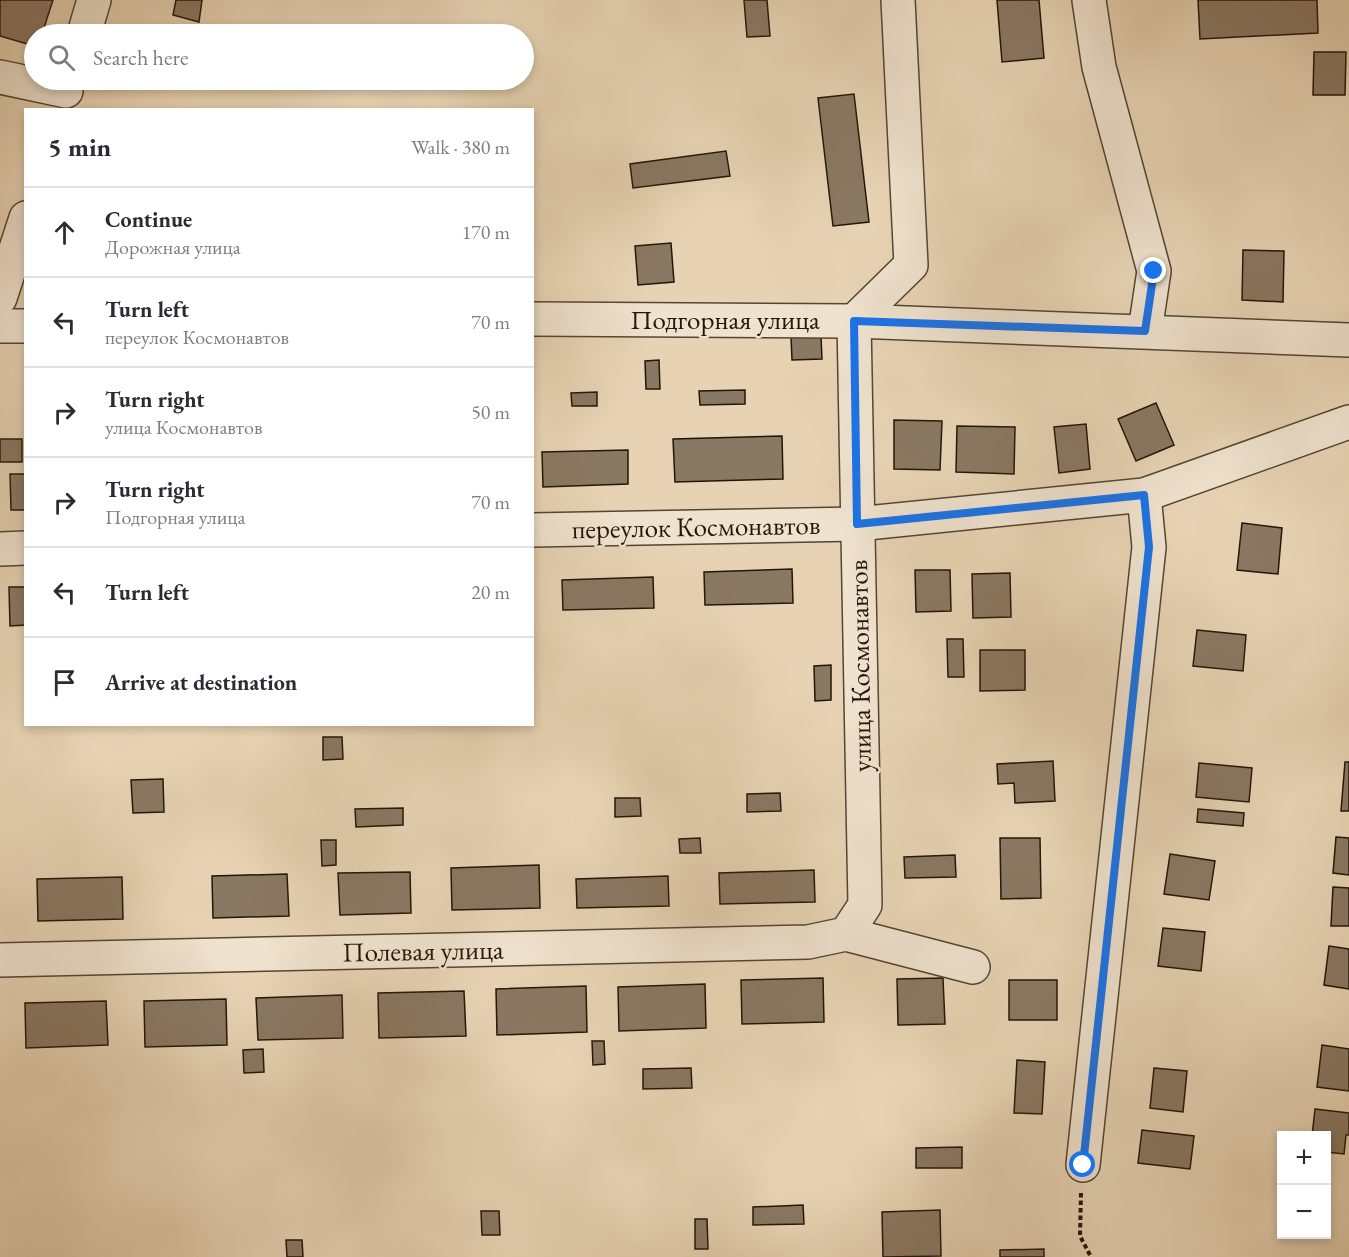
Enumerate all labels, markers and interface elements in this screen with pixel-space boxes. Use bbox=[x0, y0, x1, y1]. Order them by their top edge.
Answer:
search box bbox=[24, 24, 534, 90]
icon: search bbox=[45, 41, 78, 74]
text: Search here bbox=[93, 43, 188, 72]
text: 5 min bbox=[48, 130, 111, 164]
text: Walk · 380 m bbox=[411, 134, 510, 160]
text: Continue bbox=[105, 205, 192, 234]
icon: ahead bbox=[48, 216, 81, 249]
text: 170 m bbox=[462, 219, 510, 245]
text: Дорожная улица bbox=[105, 234, 241, 260]
route end bbox=[1140, 257, 1166, 283]
text: Turn left bbox=[105, 295, 189, 324]
street label: Подгорная улица bbox=[630, 302, 820, 337]
icon: left bbox=[48, 306, 81, 339]
text: 70 m bbox=[471, 309, 510, 335]
text: переулок Космонавтов bbox=[105, 324, 289, 350]
text: Turn right bbox=[105, 385, 204, 414]
icon: right bbox=[48, 396, 81, 429]
text: 50 m bbox=[471, 399, 510, 425]
text: улица Космонавтов bbox=[105, 414, 262, 440]
text: Turn right bbox=[105, 475, 204, 504]
icon: right bbox=[48, 486, 81, 519]
text: 70 m bbox=[471, 489, 510, 515]
text: Подгорная улица bbox=[105, 504, 245, 530]
street label: переулок Космонавтов bbox=[571, 507, 821, 546]
street label: улица Космонавтов bbox=[840, 559, 879, 773]
icon: left bbox=[48, 576, 81, 609]
text: Turn left bbox=[105, 578, 189, 607]
text: 20 m bbox=[471, 579, 510, 605]
icon: arrive bbox=[48, 666, 81, 699]
text: Arrive at destination bbox=[105, 668, 297, 697]
street label: Полевая улица bbox=[342, 932, 504, 969]
map controls bbox=[1277, 1131, 1331, 1239]
button: + bbox=[1277, 1131, 1331, 1185]
route start bbox=[1069, 1151, 1095, 1177]
button: − bbox=[1277, 1185, 1331, 1239]

